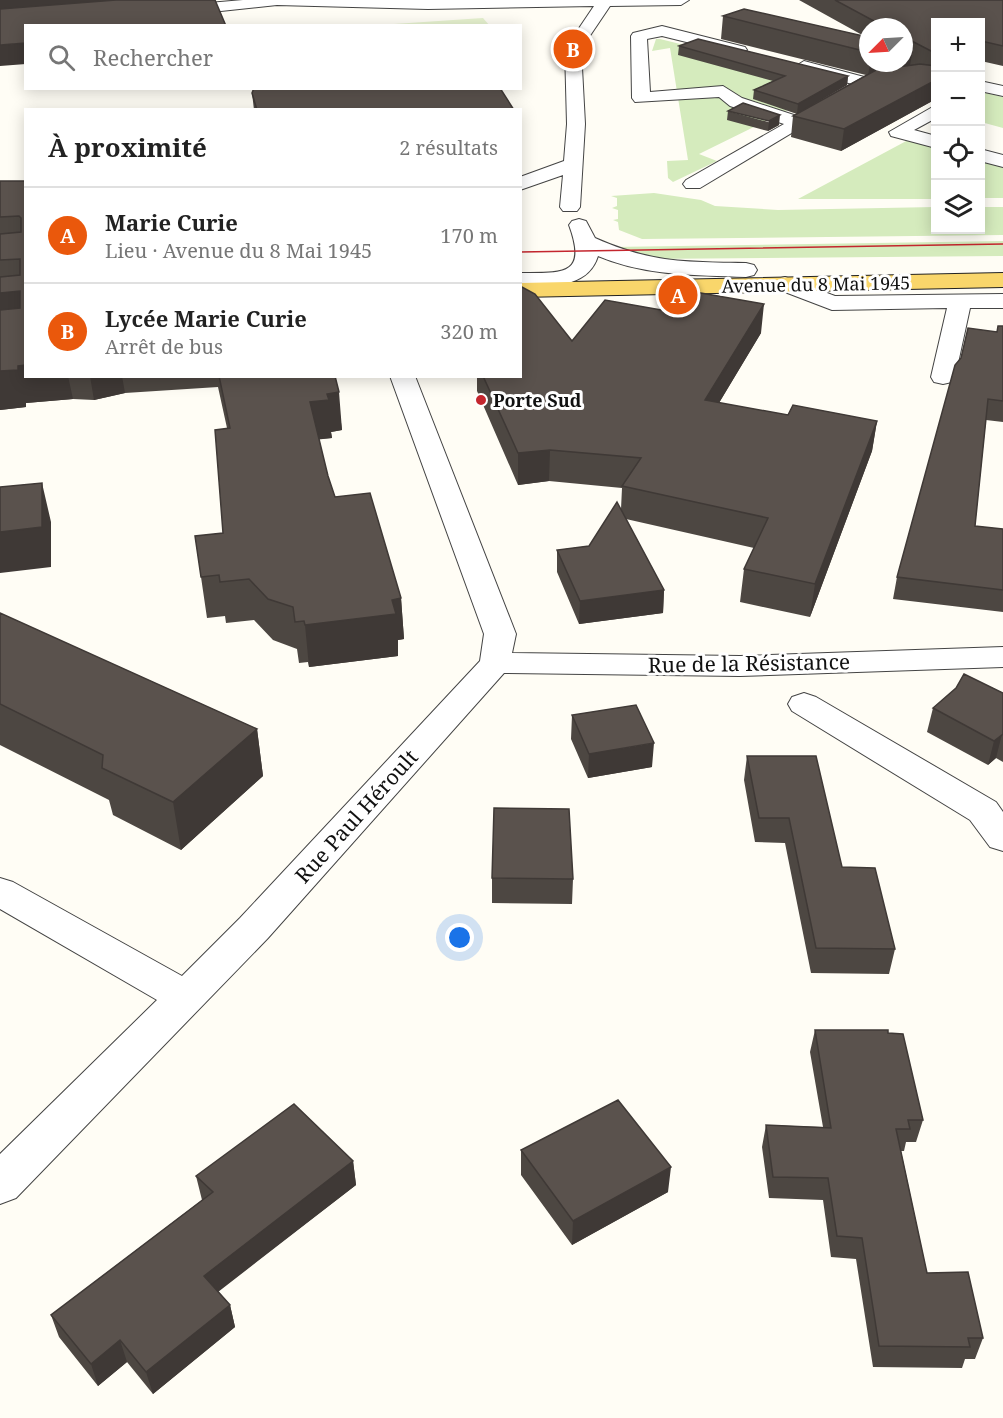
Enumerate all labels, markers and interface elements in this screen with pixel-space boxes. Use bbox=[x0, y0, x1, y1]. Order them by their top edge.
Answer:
north arrow bbox=[859, 18, 913, 72]
map controls bbox=[931, 18, 985, 234]
button: + bbox=[931, 18, 985, 72]
search box bbox=[24, 24, 522, 90]
pin: B bbox=[554, 26, 592, 72]
icon: search bbox=[45, 41, 78, 74]
text: Rechercher bbox=[93, 42, 213, 72]
button: − bbox=[931, 72, 985, 126]
button: locate bbox=[931, 126, 985, 180]
text: À proximité bbox=[48, 129, 207, 165]
text: 2 résultats bbox=[399, 134, 498, 161]
button: layers bbox=[931, 180, 985, 234]
text: Marie Curie bbox=[105, 207, 238, 237]
text: A bbox=[60, 222, 75, 249]
text: 170 m bbox=[440, 222, 498, 249]
text: Lieu · Avenue du 8 Mai 1945 bbox=[105, 237, 372, 264]
street label: Avenue du 8 Mai 1945 bbox=[721, 270, 911, 298]
pin: A bbox=[658, 272, 698, 318]
text: Lycée Marie Curie bbox=[105, 303, 307, 333]
text: B bbox=[61, 318, 74, 345]
text: 320 m bbox=[440, 318, 498, 345]
text: Arrêt de bus bbox=[105, 333, 223, 360]
place label: Porte Sud bbox=[493, 388, 582, 412]
marker: Porte Sud bbox=[474, 393, 488, 407]
street label: Rue de la Résistance bbox=[648, 647, 850, 679]
street label: Rue Paul Héroult bbox=[288, 743, 424, 889]
your location bbox=[445, 923, 474, 952]

